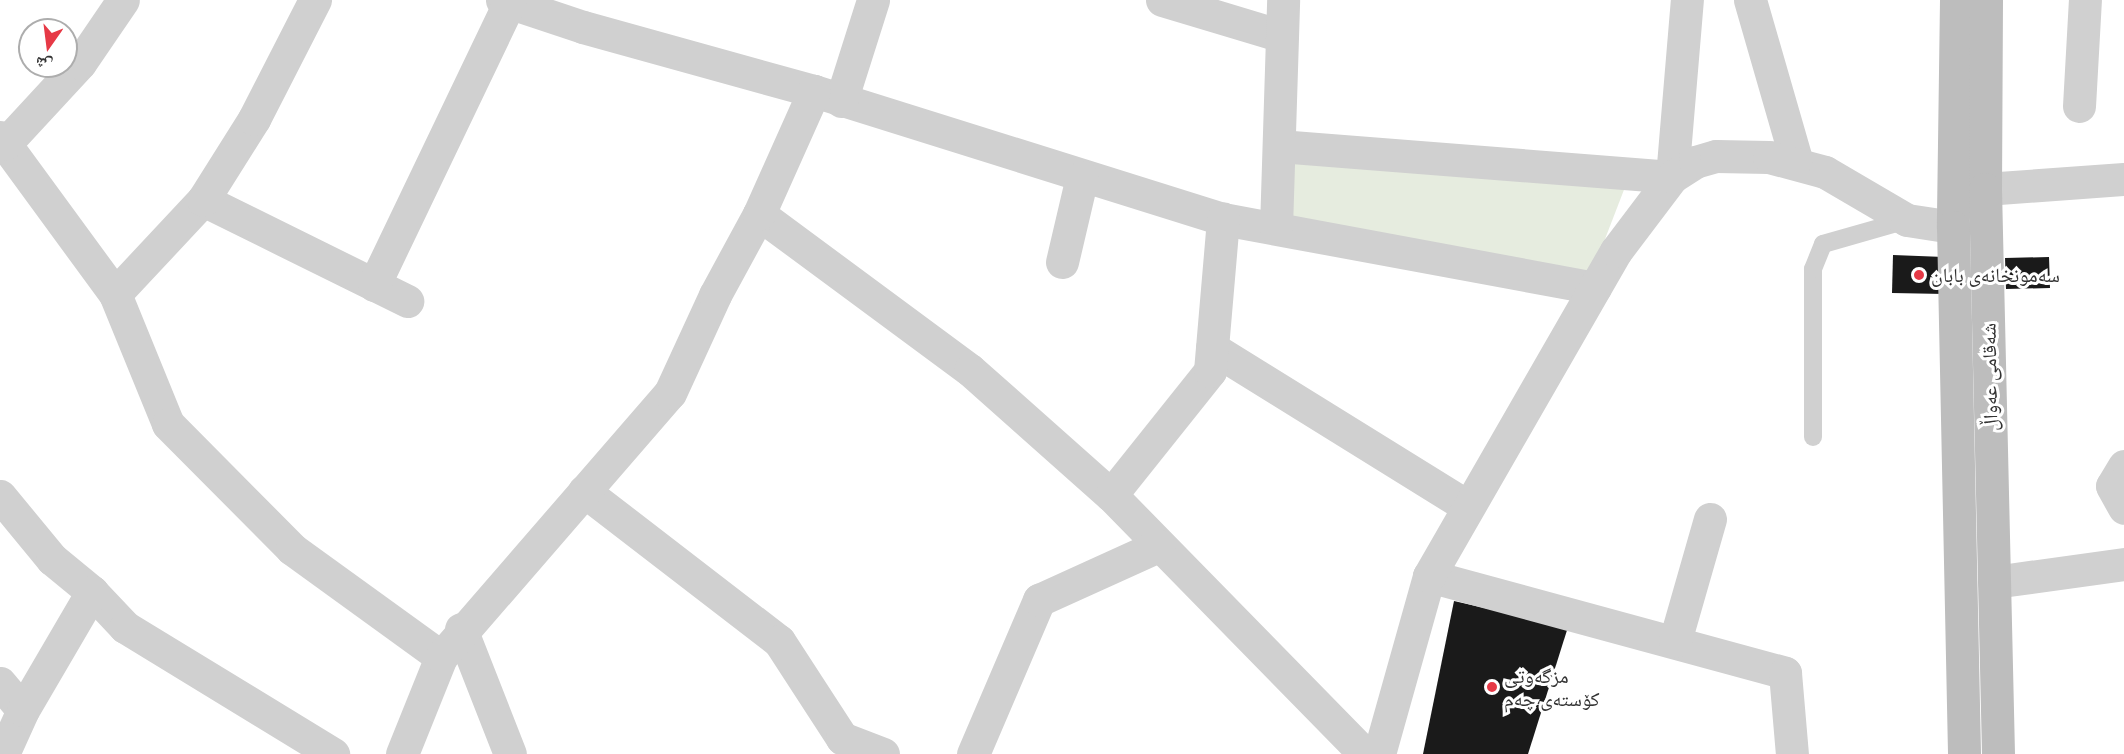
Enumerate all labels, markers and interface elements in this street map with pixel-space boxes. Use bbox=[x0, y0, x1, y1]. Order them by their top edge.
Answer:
north arrow bbox=[18, 18, 78, 78]
text: ش bbox=[33, 53, 55, 75]
place label: سەمونخانەی بابان bbox=[1931, 263, 2060, 287]
marker: سەمونخانەی بابان bbox=[1912, 268, 1926, 282]
street label: شەقامی عەواڵ bbox=[1977, 323, 2003, 431]
place label: مزگه‌وتی کۆستەی چەم bbox=[1504, 664, 1600, 711]
marker: مزگه‌وتی کۆستەی چەم bbox=[1485, 680, 1499, 694]

